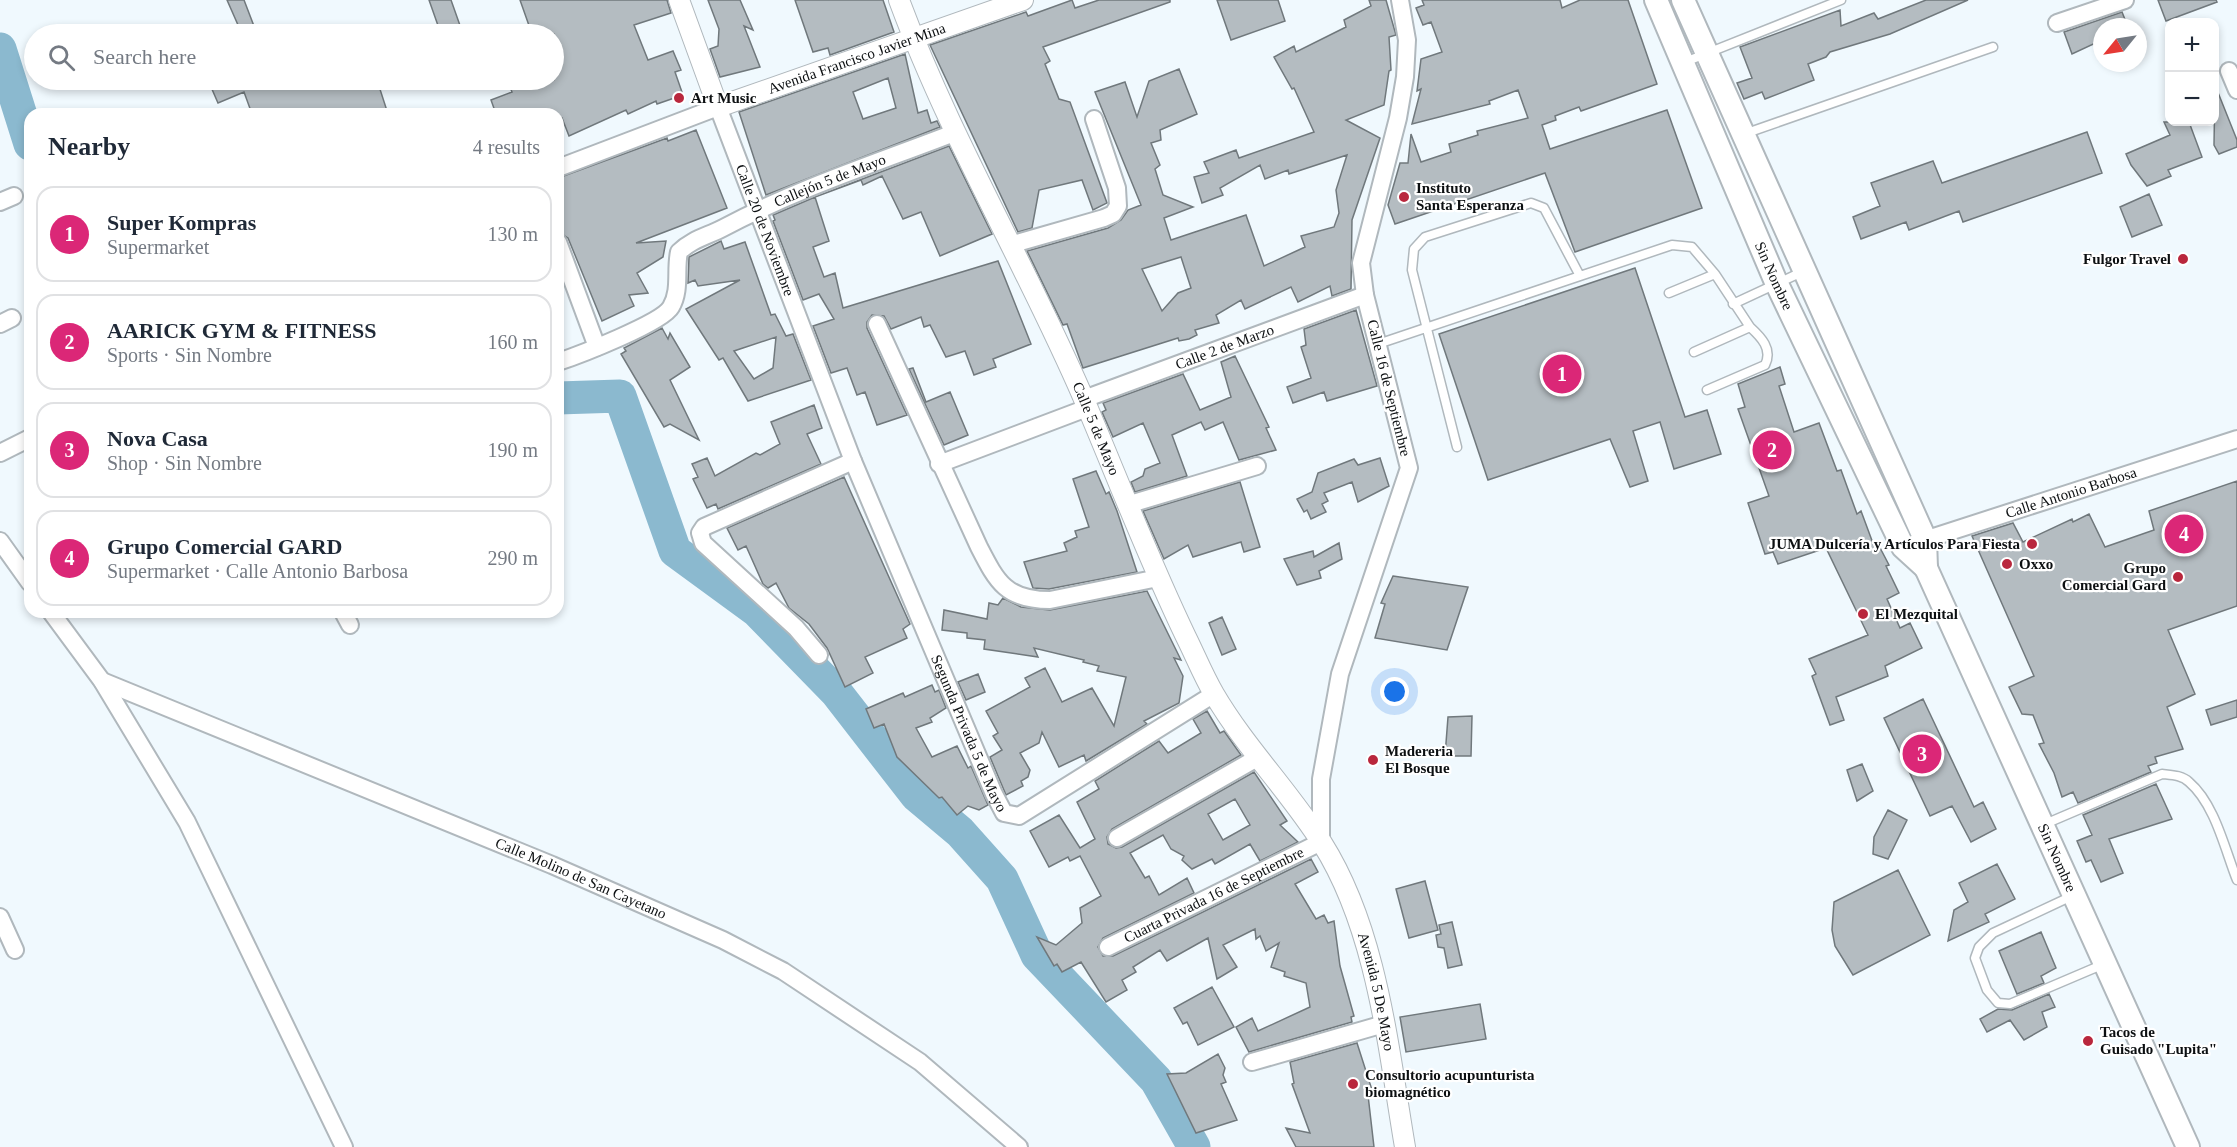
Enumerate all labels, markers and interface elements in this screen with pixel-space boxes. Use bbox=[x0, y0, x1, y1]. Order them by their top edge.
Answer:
north arrow bbox=[2093, 18, 2147, 72]
map controls bbox=[2165, 18, 2219, 126]
button: + bbox=[2165, 18, 2219, 72]
street label: Avenida Francisco Javier Mina bbox=[766, 20, 948, 97]
search box bbox=[24, 24, 564, 90]
icon: search bbox=[45, 41, 78, 74]
text: Search here bbox=[93, 44, 196, 69]
button: − bbox=[2165, 72, 2219, 126]
place label: Art Music bbox=[691, 90, 757, 106]
marker: Art Music bbox=[672, 91, 686, 105]
text: Nearby bbox=[48, 132, 130, 161]
text: 4 results bbox=[473, 136, 540, 158]
street label: Callejón 5 de Mayo bbox=[771, 151, 888, 210]
street label: Calle 20 de Noviembre bbox=[733, 162, 797, 299]
place label: Instituto Santa Esperanza bbox=[1416, 180, 1524, 213]
marker: Instituto Santa Esperanza bbox=[1397, 190, 1411, 204]
text: Super Kompras bbox=[107, 210, 256, 235]
text: 1 bbox=[65, 223, 75, 245]
text: 130 m bbox=[487, 223, 538, 245]
text: Supermarket bbox=[107, 236, 209, 258]
street label: Sin Nombre bbox=[1752, 239, 1796, 313]
place label: Fulgor Travel bbox=[2083, 251, 2171, 267]
marker: Fulgor Travel bbox=[2176, 252, 2190, 266]
text: AARICK GYM & FITNESS bbox=[107, 318, 377, 343]
street label: Calle 16 de Septiembre bbox=[1364, 318, 1414, 458]
street label: Calle 2 de Marzo bbox=[1173, 321, 1276, 372]
text: 2 bbox=[65, 331, 75, 353]
text: 160 m bbox=[487, 331, 538, 353]
text: Sports · Sin Nombre bbox=[107, 344, 272, 366]
pin: 1 bbox=[1542, 352, 1582, 397]
street label: Calle 5 de Mayo bbox=[1069, 380, 1123, 478]
text: Nova Casa bbox=[107, 426, 208, 451]
pin: 2 bbox=[1752, 428, 1792, 472]
text: 3 bbox=[65, 439, 75, 461]
text: 190 m bbox=[487, 439, 538, 461]
text: Shop · Sin Nombre bbox=[107, 452, 262, 474]
street label: Calle Antonio Barbosa bbox=[2004, 464, 2139, 521]
pin: 4 bbox=[2164, 512, 2204, 556]
text: Grupo Comercial GARD bbox=[107, 534, 342, 559]
place label: JUMA Dulcería y Artículos Para Fiesta bbox=[1769, 536, 2020, 552]
marker: JUMA Dulcería y Artículos Para Fiesta bbox=[2025, 537, 2039, 551]
text: 4 bbox=[65, 547, 75, 569]
text: 290 m bbox=[487, 547, 538, 569]
place label: Oxxo bbox=[2019, 556, 2053, 572]
marker: Oxxo bbox=[2000, 557, 2014, 571]
text: Supermarket · Calle Antonio Barbosa bbox=[107, 560, 408, 582]
place label: Grupo Comercial Gard bbox=[2062, 560, 2167, 593]
marker: Grupo Comercial Gard bbox=[2171, 570, 2185, 584]
place label: El Mezquital bbox=[1875, 606, 1958, 622]
marker: El Mezquital bbox=[1856, 607, 1870, 621]
street label: Segunda Privada 5 de Mayo bbox=[928, 652, 1010, 814]
your location bbox=[1380, 677, 1409, 706]
pin: 3 bbox=[1902, 732, 1942, 777]
place label: Madereria El Bosque bbox=[1385, 743, 1454, 776]
marker: Madereria El Bosque bbox=[1366, 753, 1380, 767]
street label: Sin Nombre bbox=[2035, 821, 2080, 895]
street label: Calle Molino de San Cayetano bbox=[493, 835, 669, 922]
street label: Cuarta Privada 16 de Septiembre bbox=[1121, 844, 1307, 946]
street label: Avenida 5 De Mayo bbox=[1355, 931, 1397, 1052]
place label: Tacos de Guisado "Lupita" bbox=[2100, 1024, 2217, 1057]
marker: Tacos de Guisado "Lupita" bbox=[2081, 1034, 2095, 1048]
place label: Consultorio acupunturista biomagnético bbox=[1365, 1067, 1535, 1100]
marker: Consultorio acupunturista biomagnético bbox=[1346, 1077, 1360, 1091]

